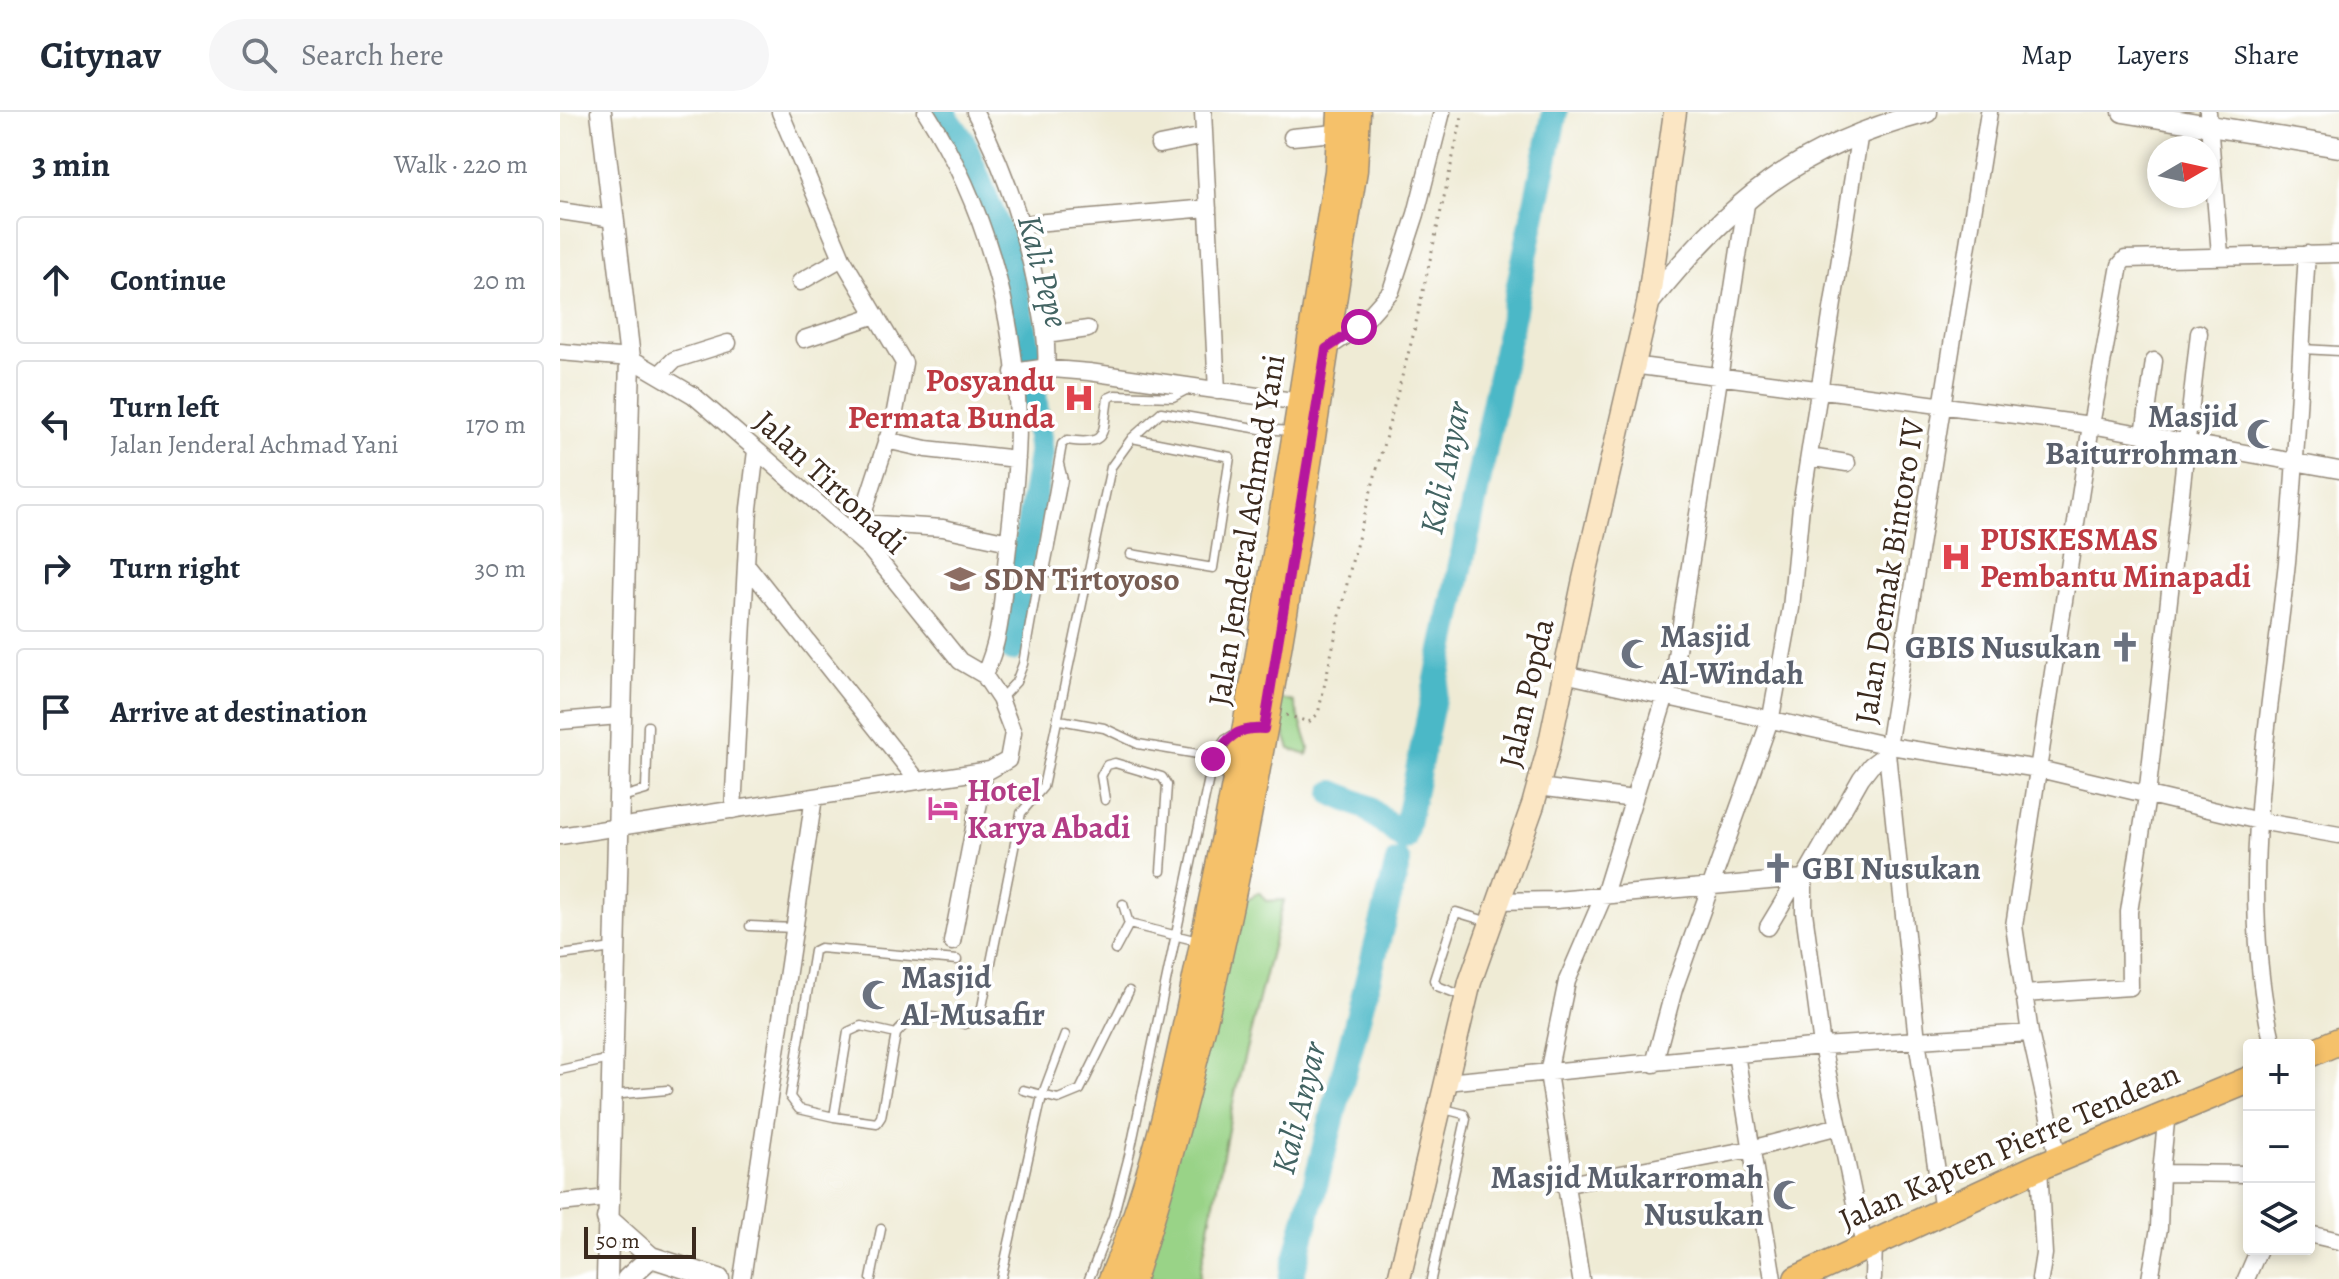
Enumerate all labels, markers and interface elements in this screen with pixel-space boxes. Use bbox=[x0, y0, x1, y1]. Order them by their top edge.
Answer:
search box bbox=[209, 19, 769, 91]
text: Citynav bbox=[40, 29, 161, 81]
icon: search bbox=[237, 33, 281, 77]
text: Search here bbox=[301, 35, 444, 75]
text: Map bbox=[2021, 36, 2072, 74]
text: Layers bbox=[2116, 36, 2189, 74]
text: Share bbox=[2233, 36, 2299, 74]
north arrow bbox=[2147, 136, 2219, 208]
text: 3 min bbox=[32, 141, 110, 188]
text: Walk · 220 m bbox=[394, 147, 528, 182]
water label: Kali Pepe bbox=[1006, 210, 1081, 333]
icon: ahead bbox=[34, 258, 78, 302]
text: Continue bbox=[110, 260, 226, 300]
text: 20 m bbox=[473, 263, 526, 298]
route start bbox=[1341, 309, 1377, 345]
street label: Jalan Jenderal Achmad Yani bbox=[1196, 351, 1296, 709]
place label: Posyandu Permata Bunda bbox=[848, 358, 1056, 439]
hospital icon: Posyandu Permata Bunda bbox=[1062, 381, 1096, 415]
text: Turn left bbox=[110, 387, 219, 427]
place label: Masjid Baiturrohman bbox=[2045, 394, 2239, 475]
water label: Kali Anyar bbox=[1408, 396, 1482, 539]
street label: Jalan Tirtonadi bbox=[745, 400, 917, 564]
icon: left bbox=[34, 402, 78, 446]
text: 170 m bbox=[466, 407, 526, 442]
street label: Jalan Demak Bintoro IV bbox=[1843, 415, 1935, 727]
mosque icon: Masjid Baiturrohman bbox=[2245, 417, 2279, 451]
text: Jalan Jenderal Achmad Yani bbox=[110, 427, 399, 462]
place label: PUSKESMAS Pembantu Minapadi bbox=[1980, 517, 2251, 598]
hospital icon: PUSKESMAS Pembantu Minapadi bbox=[1939, 540, 1973, 574]
icon: right bbox=[34, 546, 78, 590]
text: Turn right bbox=[110, 548, 240, 588]
text: 30 m bbox=[475, 551, 526, 586]
place label: SDN Tirtoyoso bbox=[984, 557, 1180, 601]
school or university icon: SDN Tirtoyoso bbox=[943, 562, 977, 596]
street label: Jalan Popda bbox=[1487, 614, 1565, 772]
place label: Masjid Al-Windah bbox=[1659, 614, 1804, 695]
place label: GBIS Nusukan bbox=[1905, 625, 2101, 669]
church icon: GBIS Nusukan bbox=[2108, 630, 2142, 664]
mosque icon: Masjid Al-Windah bbox=[1619, 637, 1653, 671]
icon: arrive bbox=[34, 690, 78, 734]
text: Arrive at destination bbox=[110, 692, 367, 732]
route end bbox=[1195, 741, 1231, 777]
place label: Hotel Karya Abadi bbox=[967, 768, 1130, 849]
hotel icon: Hotel Karya Abadi bbox=[926, 791, 960, 825]
place label: GBI Nusukan bbox=[1802, 846, 1981, 890]
church icon: GBI Nusukan bbox=[1761, 851, 1795, 885]
place label: Masjid Al-Musafir bbox=[900, 955, 1045, 1036]
mosque icon: Masjid Al-Musafir bbox=[860, 978, 894, 1012]
water label: Kali Anyar bbox=[1259, 1036, 1338, 1179]
map controls bbox=[2243, 1039, 2315, 1255]
button: + bbox=[2243, 1039, 2315, 1111]
street label: Jalan Kapten Pierre Tendean bbox=[1832, 1051, 2186, 1241]
button: − bbox=[2243, 1111, 2315, 1183]
place label: Masjid Mukarromah Nusukan bbox=[1491, 1155, 1764, 1236]
mosque icon: Masjid Mukarromah Nusukan bbox=[1771, 1178, 1805, 1212]
button: layers bbox=[2243, 1183, 2315, 1255]
scale bar bbox=[584, 1223, 696, 1259]
text: 50 m bbox=[596, 1226, 640, 1256]

